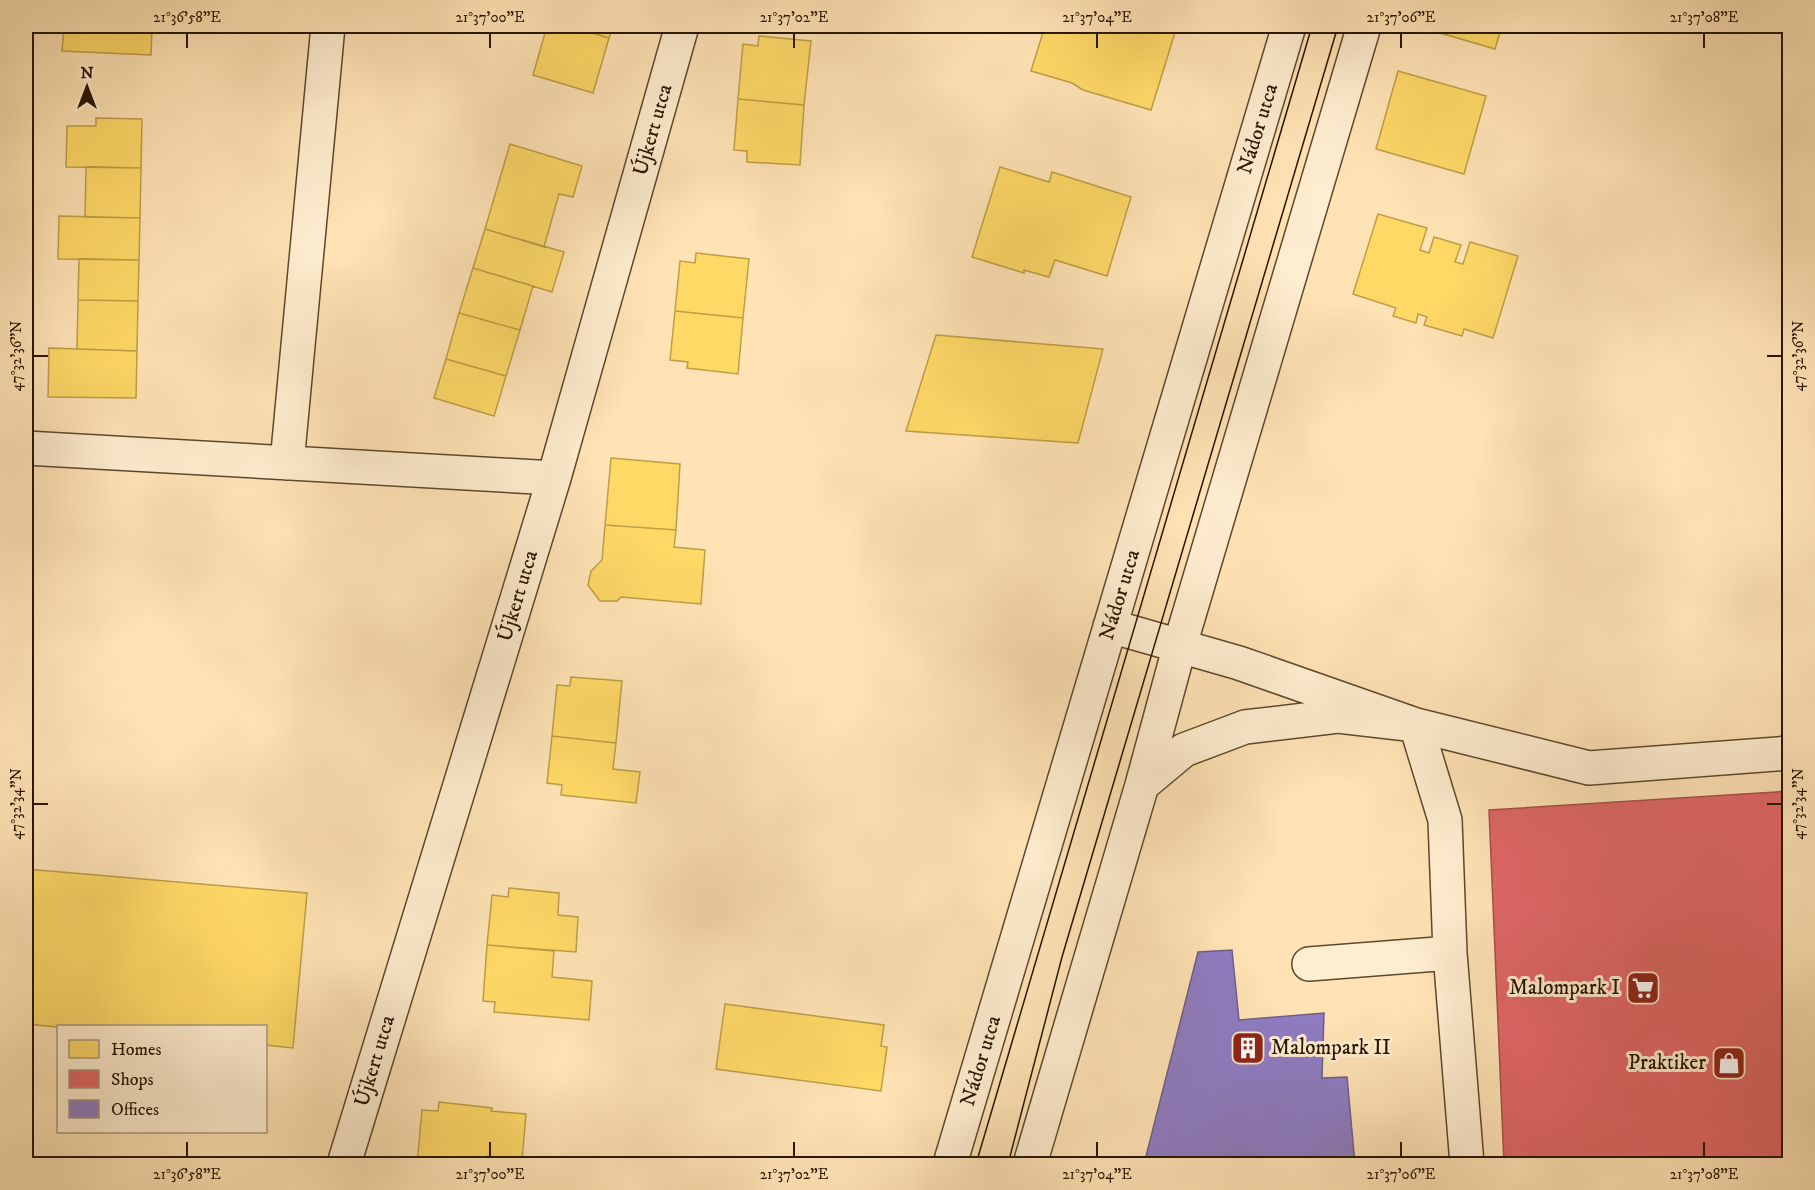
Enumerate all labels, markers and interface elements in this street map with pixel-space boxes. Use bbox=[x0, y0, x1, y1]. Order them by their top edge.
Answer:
text: 21°36'58"E bbox=[153, 8, 221, 27]
text: 21°37'00"E bbox=[455, 8, 525, 27]
text: 21°37'02"E bbox=[760, 8, 829, 27]
text: 21°37'04"E bbox=[1062, 8, 1132, 27]
text: 21°37'06"E bbox=[1367, 8, 1436, 27]
text: 21°37'08"E bbox=[1670, 8, 1739, 27]
north arrow bbox=[57, 57, 117, 117]
text: N bbox=[80, 63, 94, 83]
street label: Nádor utca bbox=[1232, 80, 1284, 177]
street label: Újkert utca bbox=[626, 81, 678, 179]
text: 47°32'36"N bbox=[7, 321, 26, 391]
text: 47°32'36"N bbox=[1789, 321, 1808, 391]
street label: Nádor utca bbox=[1094, 546, 1146, 643]
street label: Újkert utca bbox=[490, 547, 544, 645]
text: 47°32'34"N bbox=[7, 768, 26, 840]
text: 47°32'34"N bbox=[1789, 768, 1808, 840]
supermarket icon: Malompark I bbox=[1625, 970, 1661, 1006]
place label: Malompark I bbox=[1509, 975, 1620, 1001]
street label: Újkert utca bbox=[347, 1012, 401, 1110]
street label: Nádor utca bbox=[955, 1012, 1007, 1109]
legend bbox=[57, 1025, 267, 1133]
building icon: Malompark II bbox=[1230, 1030, 1266, 1066]
place label: Malompark II bbox=[1271, 1035, 1391, 1061]
text: Homes bbox=[111, 1039, 162, 1061]
shop icon: Praktiker bbox=[1711, 1045, 1747, 1081]
place label: Praktiker bbox=[1628, 1050, 1706, 1076]
text: Shops bbox=[111, 1069, 154, 1091]
text: Offices bbox=[111, 1099, 159, 1121]
text: 21°36'58"E bbox=[153, 1165, 221, 1184]
text: 21°37'00"E bbox=[455, 1165, 525, 1184]
text: 21°37'02"E bbox=[760, 1165, 829, 1184]
text: 21°37'04"E bbox=[1062, 1165, 1132, 1184]
text: 21°37'06"E bbox=[1367, 1165, 1436, 1184]
text: 21°37'08"E bbox=[1670, 1165, 1739, 1184]

